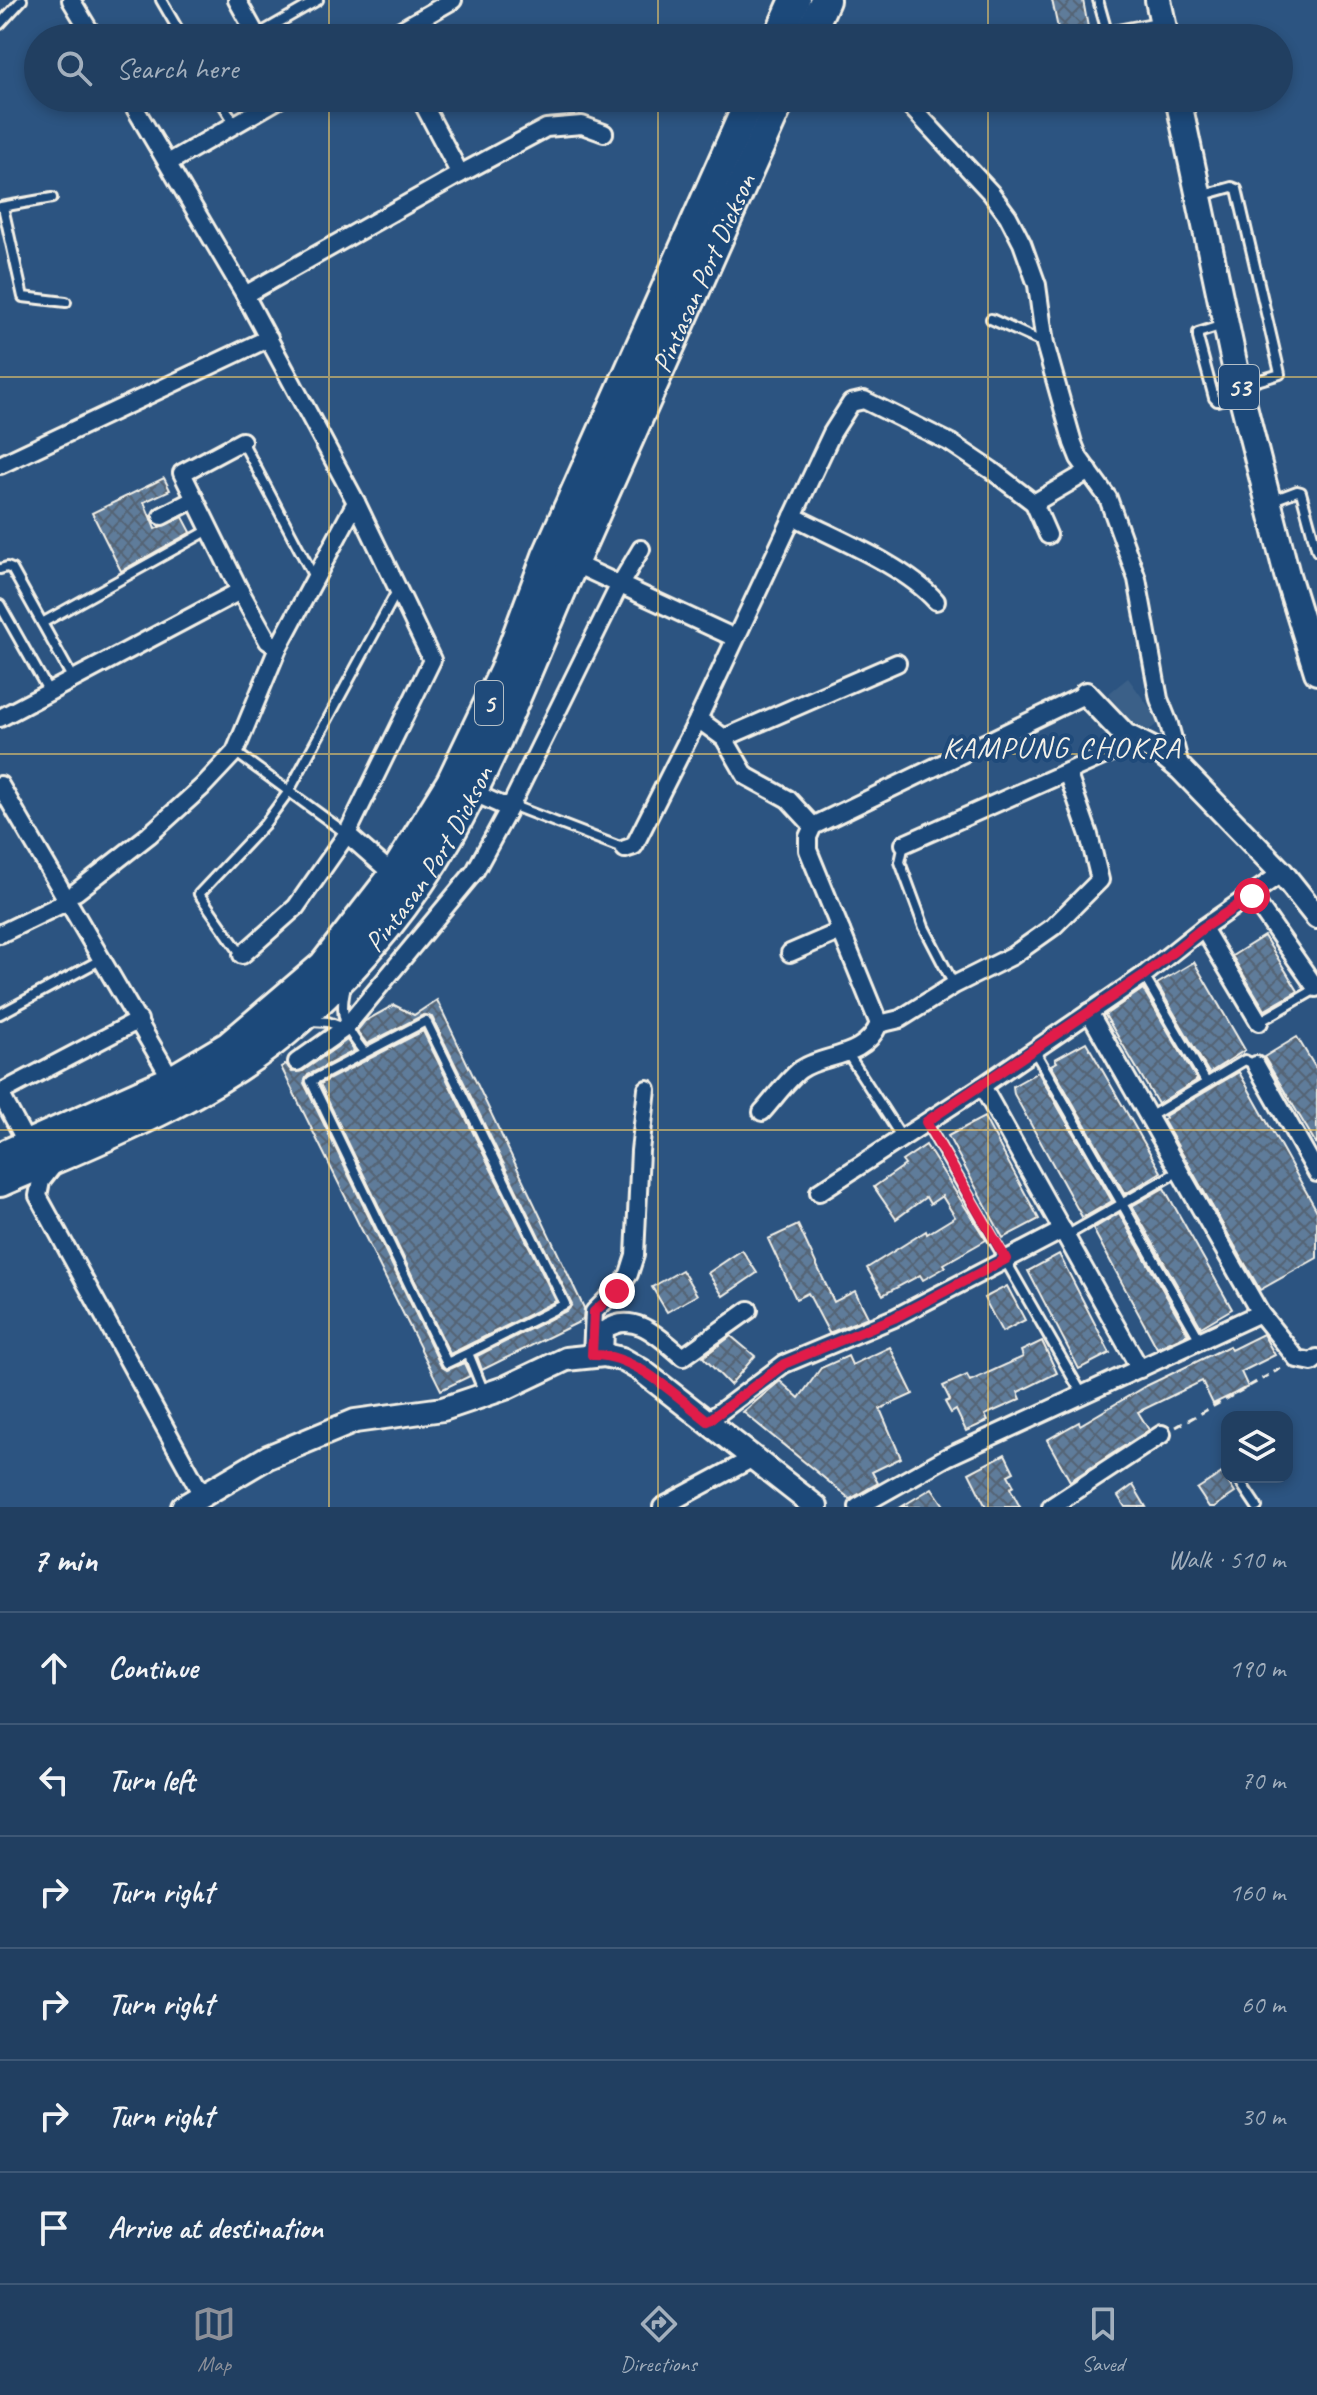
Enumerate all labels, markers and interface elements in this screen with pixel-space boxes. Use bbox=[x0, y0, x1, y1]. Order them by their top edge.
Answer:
search box bbox=[24, 24, 1293, 112]
icon: search bbox=[52, 46, 96, 90]
text: Search here bbox=[116, 49, 238, 87]
street label: Pintasan Port Dickson bbox=[643, 167, 763, 378]
road number: 53 bbox=[1219, 365, 1259, 409]
road number: 5 bbox=[475, 681, 503, 725]
district label: KAMPUNG CHOKRA bbox=[942, 728, 1182, 766]
street label: Pintasan Port Dickson bbox=[356, 759, 501, 959]
route start bbox=[1234, 878, 1270, 914]
route end bbox=[599, 1273, 635, 1309]
map controls bbox=[1221, 1411, 1293, 1483]
button: layers bbox=[1221, 1411, 1293, 1483]
text: 7 min bbox=[32, 1538, 97, 1581]
text: Walk · 510 m bbox=[1168, 1543, 1285, 1576]
icon: ahead bbox=[32, 1646, 76, 1690]
text: Continue bbox=[108, 1649, 198, 1687]
text: 190 m bbox=[1229, 1652, 1285, 1685]
icon: left bbox=[32, 1758, 76, 1802]
text: Turn left bbox=[108, 1761, 195, 1799]
text: 70 m bbox=[1241, 1764, 1285, 1797]
icon: right bbox=[32, 1870, 76, 1914]
text: Turn right bbox=[108, 1873, 213, 1911]
text: 160 m bbox=[1229, 1876, 1285, 1909]
icon: right bbox=[32, 1982, 76, 2026]
text: Turn right bbox=[108, 1985, 213, 2023]
text: 60 m bbox=[1241, 1988, 1285, 2021]
icon: right bbox=[32, 2094, 76, 2138]
text: Turn right bbox=[108, 2097, 213, 2135]
text: 30 m bbox=[1241, 2100, 1285, 2133]
icon: arrive bbox=[32, 2206, 76, 2250]
text: Arrive at destination bbox=[108, 2209, 323, 2247]
tab: Map bbox=[192, 2302, 236, 2378]
tab: Directions bbox=[620, 2302, 697, 2378]
tab: Saved bbox=[1081, 2302, 1125, 2378]

